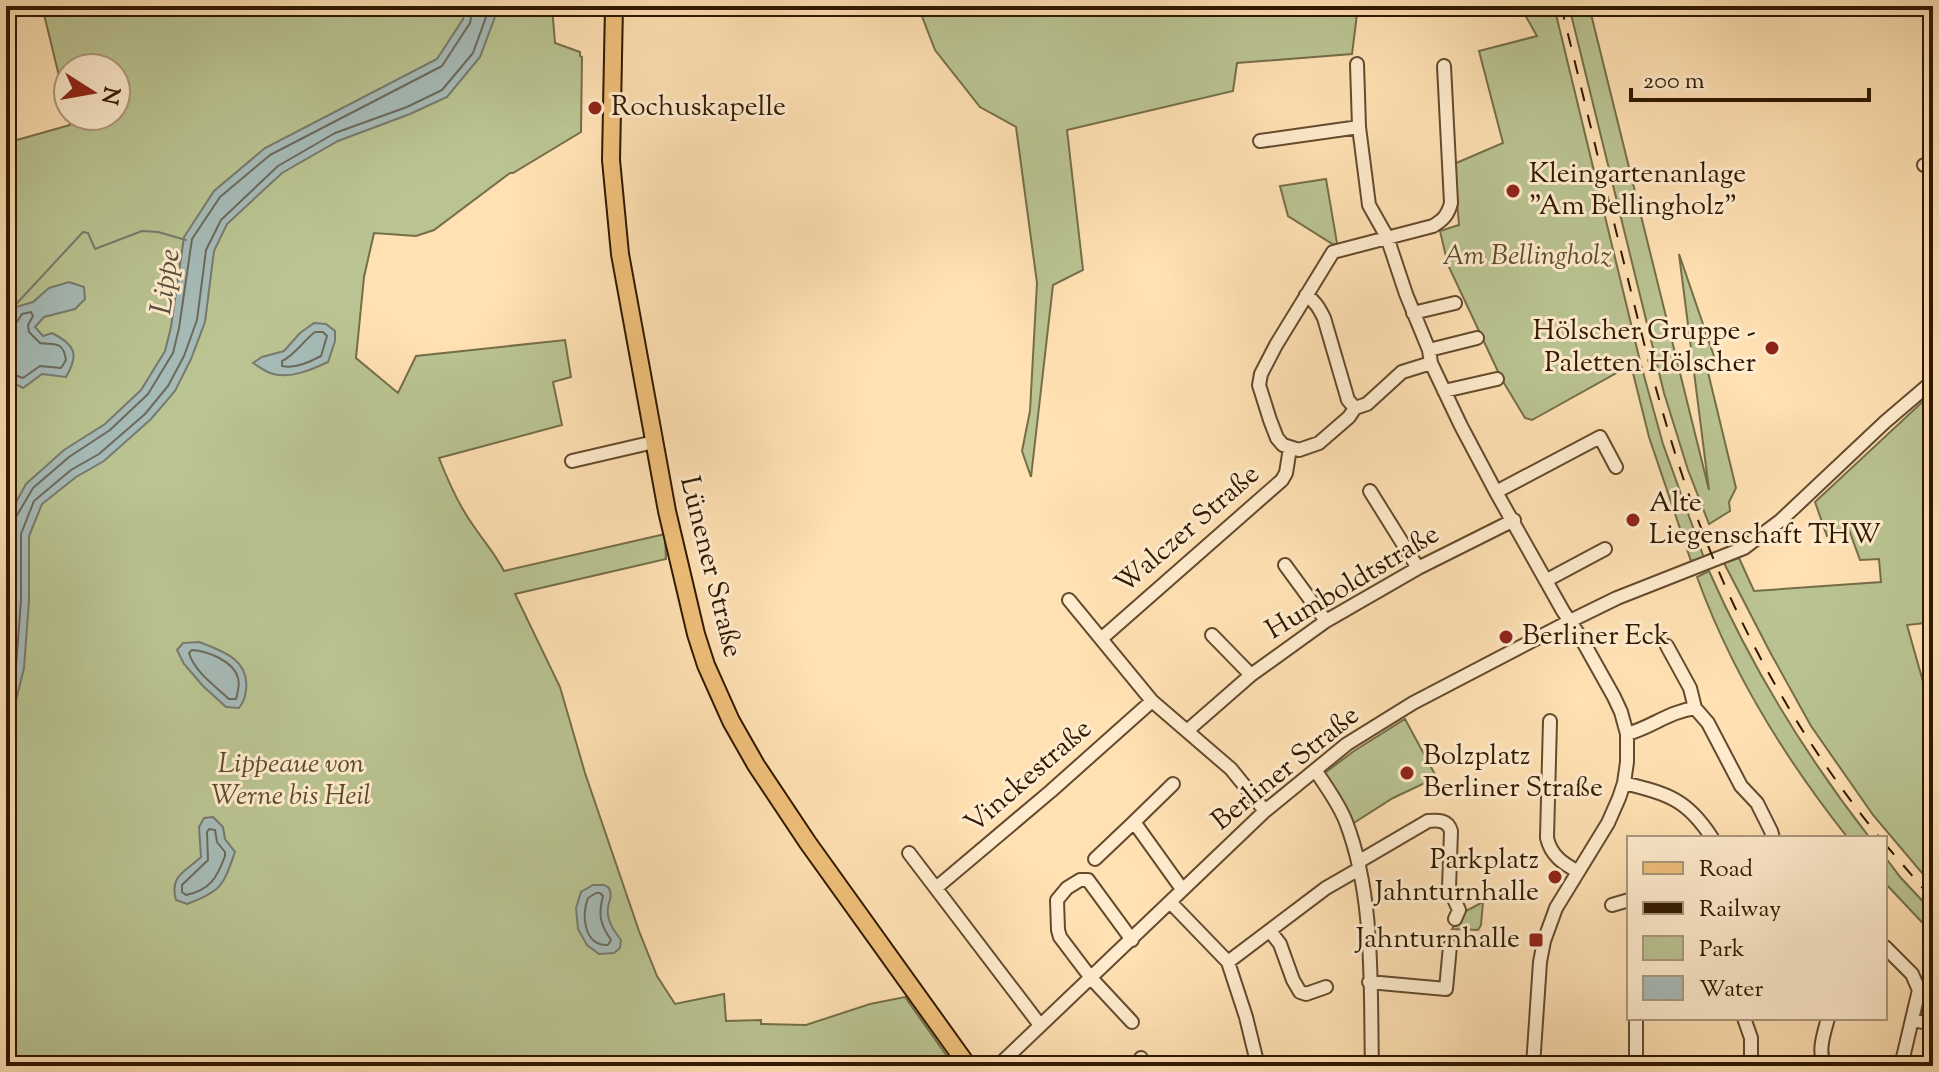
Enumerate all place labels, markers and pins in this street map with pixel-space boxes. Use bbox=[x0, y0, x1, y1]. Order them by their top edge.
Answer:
place label: Rochuskapelle bbox=[611, 88, 786, 128]
marker: Rochuskapelle bbox=[586, 99, 604, 117]
place label: Kleingartenanlage "Am Bellingholz" bbox=[1529, 155, 1746, 227]
marker: Kleingartenanlage "Am Bellingholz" bbox=[1504, 182, 1522, 200]
place label: Hölscher Gruppe - Paletten Hölscher bbox=[1533, 312, 1756, 384]
marker: Hölscher Gruppe - Paletten Hölscher bbox=[1763, 339, 1781, 357]
place label: Alte Liegenschaft THW bbox=[1649, 484, 1881, 556]
marker: Alte Liegenschaft THW bbox=[1624, 511, 1642, 529]
place label: Berliner Eck bbox=[1522, 617, 1669, 657]
marker: Berliner Eck bbox=[1497, 628, 1515, 646]
place label: Bolzplatz Berliner Straße bbox=[1423, 737, 1603, 809]
marker: Bolzplatz Berliner Straße bbox=[1398, 764, 1416, 782]
place label: Parkplatz Jahnturnhalle bbox=[1373, 841, 1539, 913]
marker: Parkplatz Jahnturnhalle bbox=[1546, 868, 1564, 886]
place label: Jahnturnhalle bbox=[1354, 920, 1520, 960]
marker: Jahnturnhalle bbox=[1527, 931, 1545, 949]

